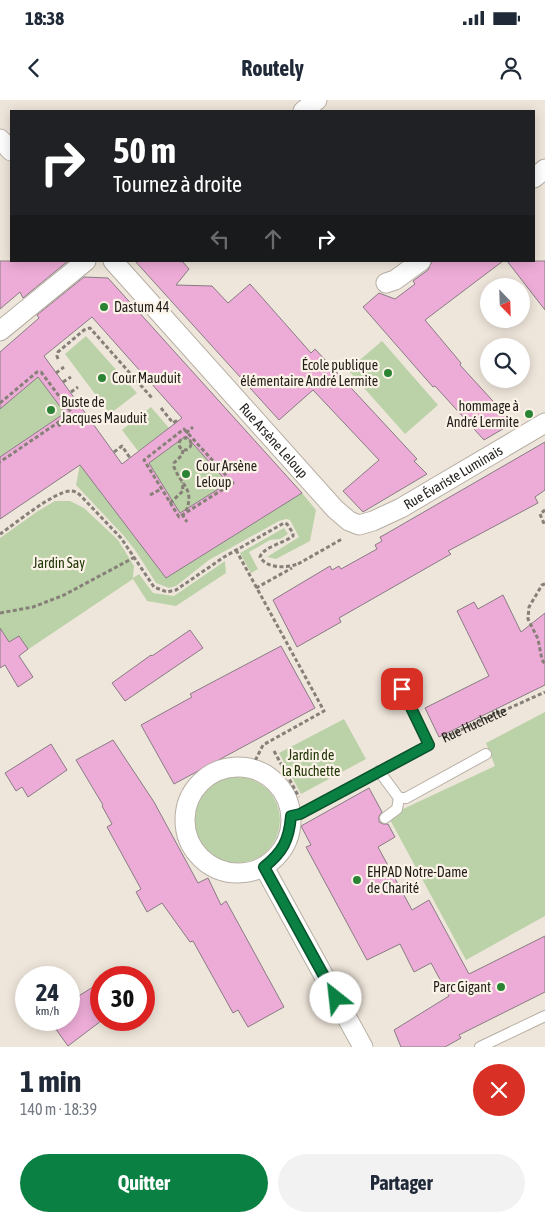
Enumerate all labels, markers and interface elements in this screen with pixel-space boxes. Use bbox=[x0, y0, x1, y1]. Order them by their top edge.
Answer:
text: 18:38 bbox=[25, 7, 64, 29]
icon: back bbox=[20, 54, 48, 82]
icon: person bbox=[497, 54, 525, 82]
text: Routely bbox=[241, 55, 304, 81]
icon: right bbox=[30, 130, 95, 195]
text: 50 m bbox=[113, 130, 176, 170]
text: Tournez à droite bbox=[113, 171, 242, 197]
icon: left bbox=[206, 225, 234, 253]
icon: ahead bbox=[259, 225, 287, 253]
icon: right bbox=[312, 225, 340, 253]
north arrow bbox=[480, 278, 530, 328]
map controls bbox=[480, 278, 530, 388]
place label: Dastum 44 bbox=[114, 299, 170, 315]
marker: Dastum 44 bbox=[98, 301, 110, 313]
button: search bbox=[480, 338, 530, 388]
place label: École publique élémentaire André Lermite bbox=[240, 357, 378, 389]
marker: École publique élémentaire André Lermite bbox=[382, 367, 394, 379]
place label: Cour Mauduit bbox=[112, 370, 181, 386]
marker: Cour Mauduit bbox=[96, 372, 108, 384]
place label: Buste de Jacques Mauduit bbox=[61, 394, 147, 426]
place label: hommage à André Lermite bbox=[447, 398, 519, 430]
street label: Rue Arsène Leloup bbox=[236, 400, 312, 481]
marker: Buste de Jacques Mauduit bbox=[45, 404, 57, 416]
marker: hommage à André Lermite bbox=[523, 408, 535, 420]
street label: Rue Évariste Luminais bbox=[401, 442, 505, 513]
place label: Cour Arsène Leloup bbox=[196, 458, 257, 490]
marker: Cour Arsène Leloup bbox=[180, 468, 192, 480]
park label: Jardin Say bbox=[33, 555, 85, 571]
pin bbox=[381, 668, 423, 710]
icon: arrive bbox=[388, 675, 416, 703]
street label: Rue Huchette bbox=[439, 702, 509, 746]
park label: Jardin de la Ruchette bbox=[282, 747, 340, 779]
place label: EHPAD Notre-Dame de Charité bbox=[367, 864, 468, 896]
marker: EHPAD Notre-Dame de Charité bbox=[351, 874, 363, 886]
speed limit sign: 30 bbox=[90, 966, 155, 1031]
position arrow bbox=[309, 971, 361, 1023]
text: 24 bbox=[36, 978, 59, 1006]
place label: Parc Gigant bbox=[433, 979, 491, 995]
marker: Parc Gigant bbox=[495, 981, 507, 993]
text: km/h bbox=[36, 1004, 59, 1018]
text: 1 min bbox=[20, 1064, 81, 1098]
button: close bbox=[473, 1064, 525, 1116]
text: 140 m · 18:39 bbox=[20, 1100, 97, 1118]
button: Quitter bbox=[20, 1154, 268, 1212]
button: Partager bbox=[278, 1154, 525, 1212]

